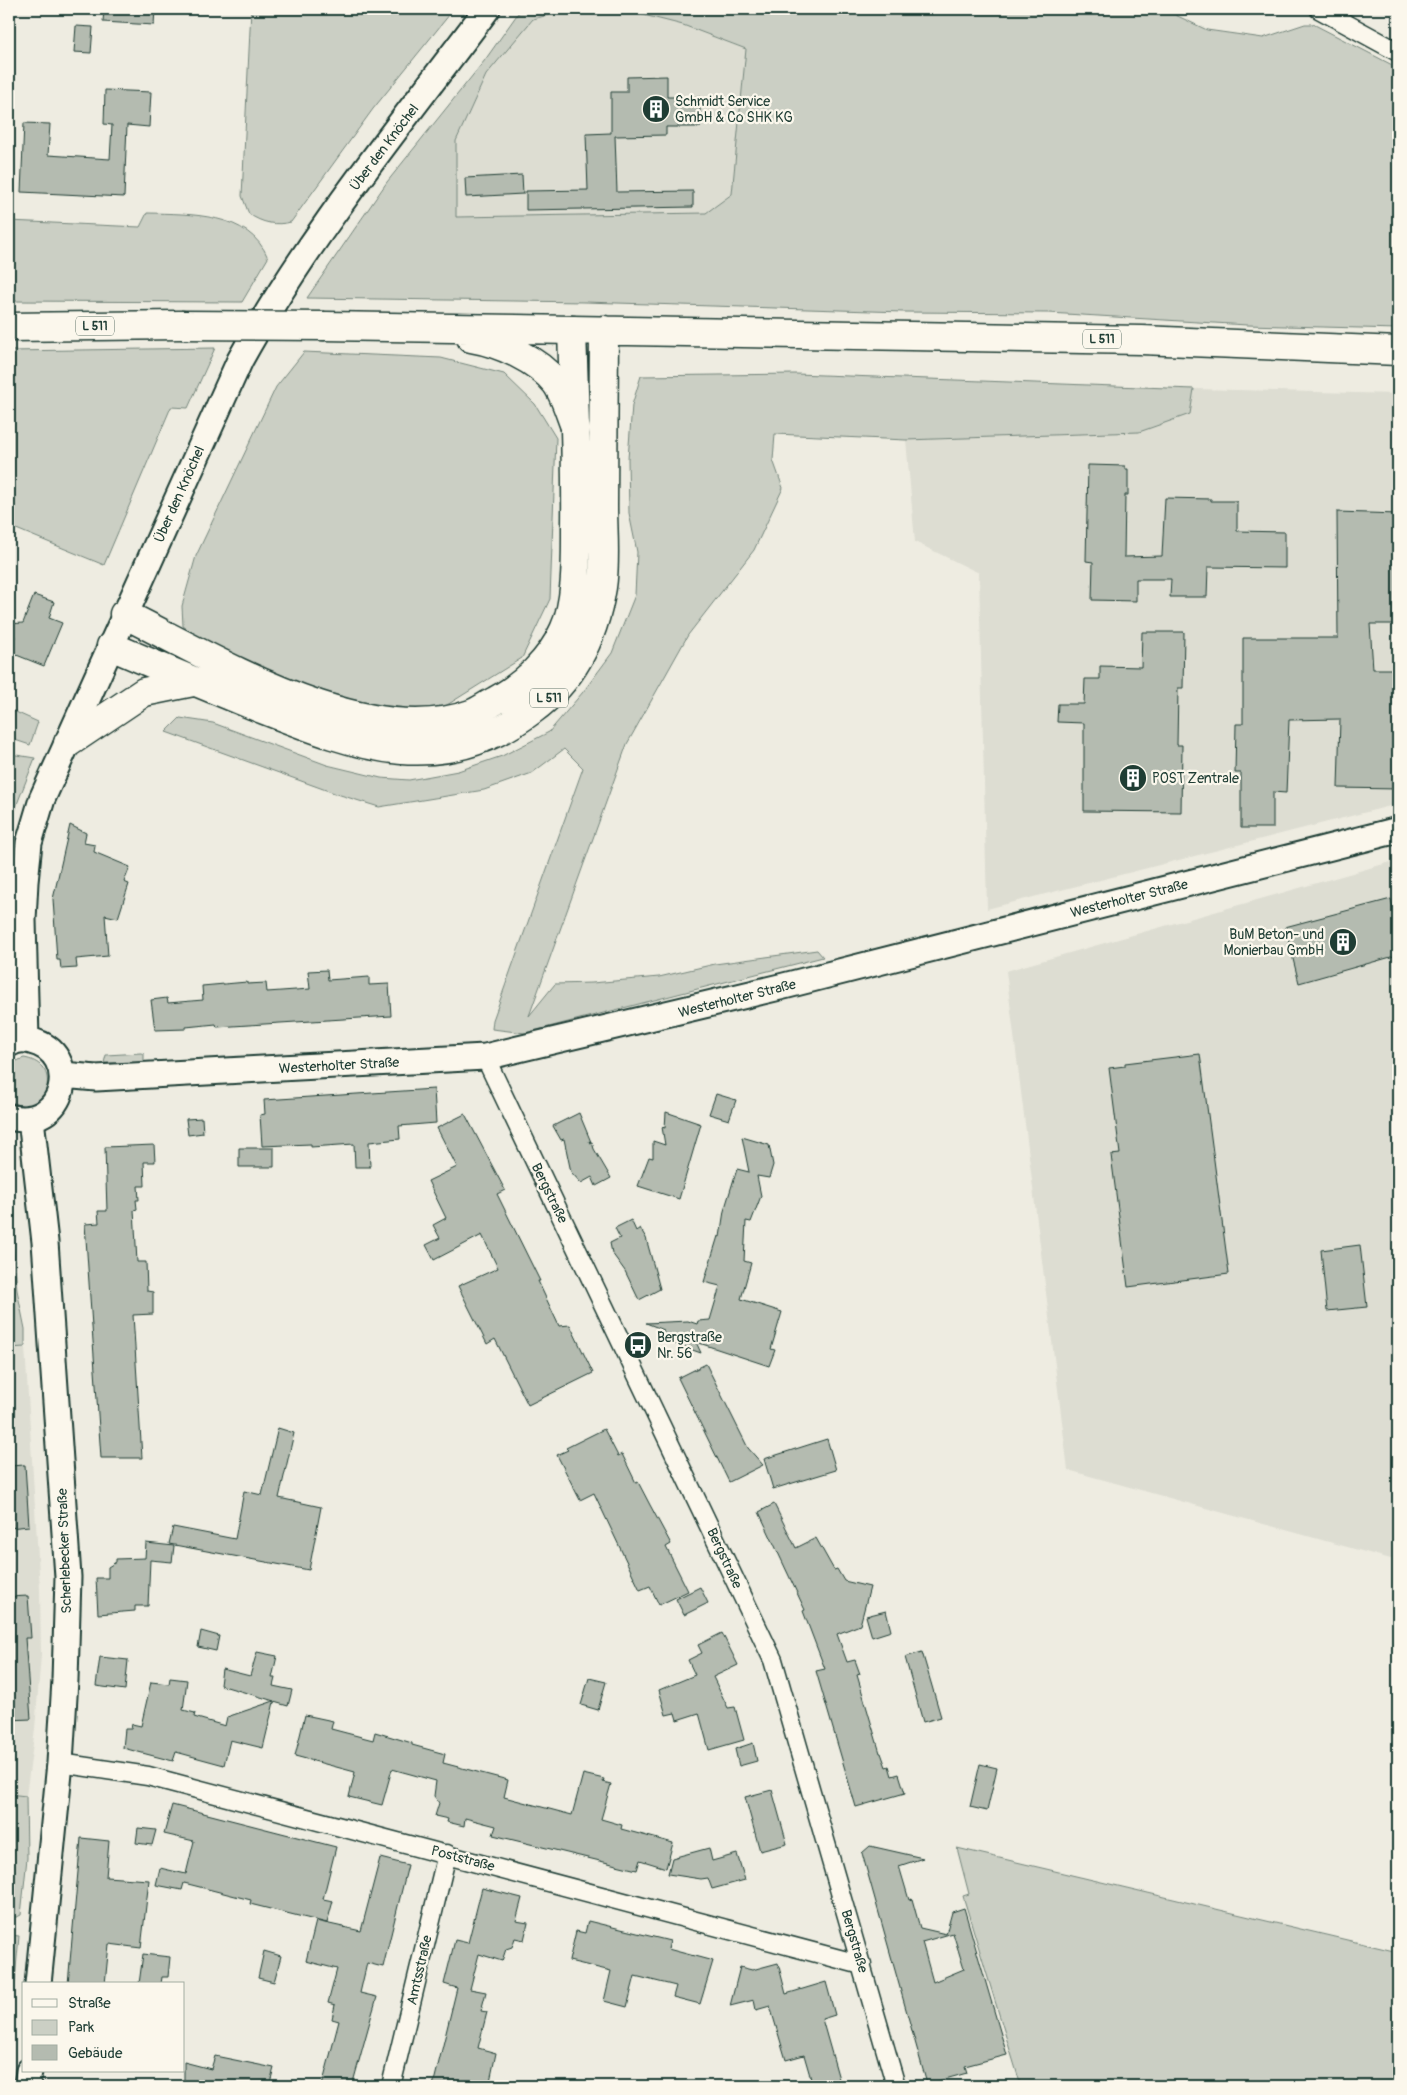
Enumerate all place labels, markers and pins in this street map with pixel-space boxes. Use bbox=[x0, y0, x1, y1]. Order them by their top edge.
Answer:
place label: Schmidt Service GmbH & Co SHK KG bbox=[675, 93, 793, 126]
building icon: Schmidt Service GmbH & Co SHK KG bbox=[641, 94, 671, 124]
building icon: POST Zentrale bbox=[1118, 763, 1148, 793]
place label: POST Zentrale bbox=[1152, 770, 1239, 787]
place label: BuM Beton- und Monierbau GmbH bbox=[1224, 926, 1324, 959]
building icon: BuM Beton- und Monierbau GmbH bbox=[1328, 927, 1358, 957]
place label: Bergstraße Nr. 56 bbox=[657, 1329, 722, 1362]
bus stop icon: Bergstraße Nr. 56 bbox=[623, 1330, 653, 1360]

